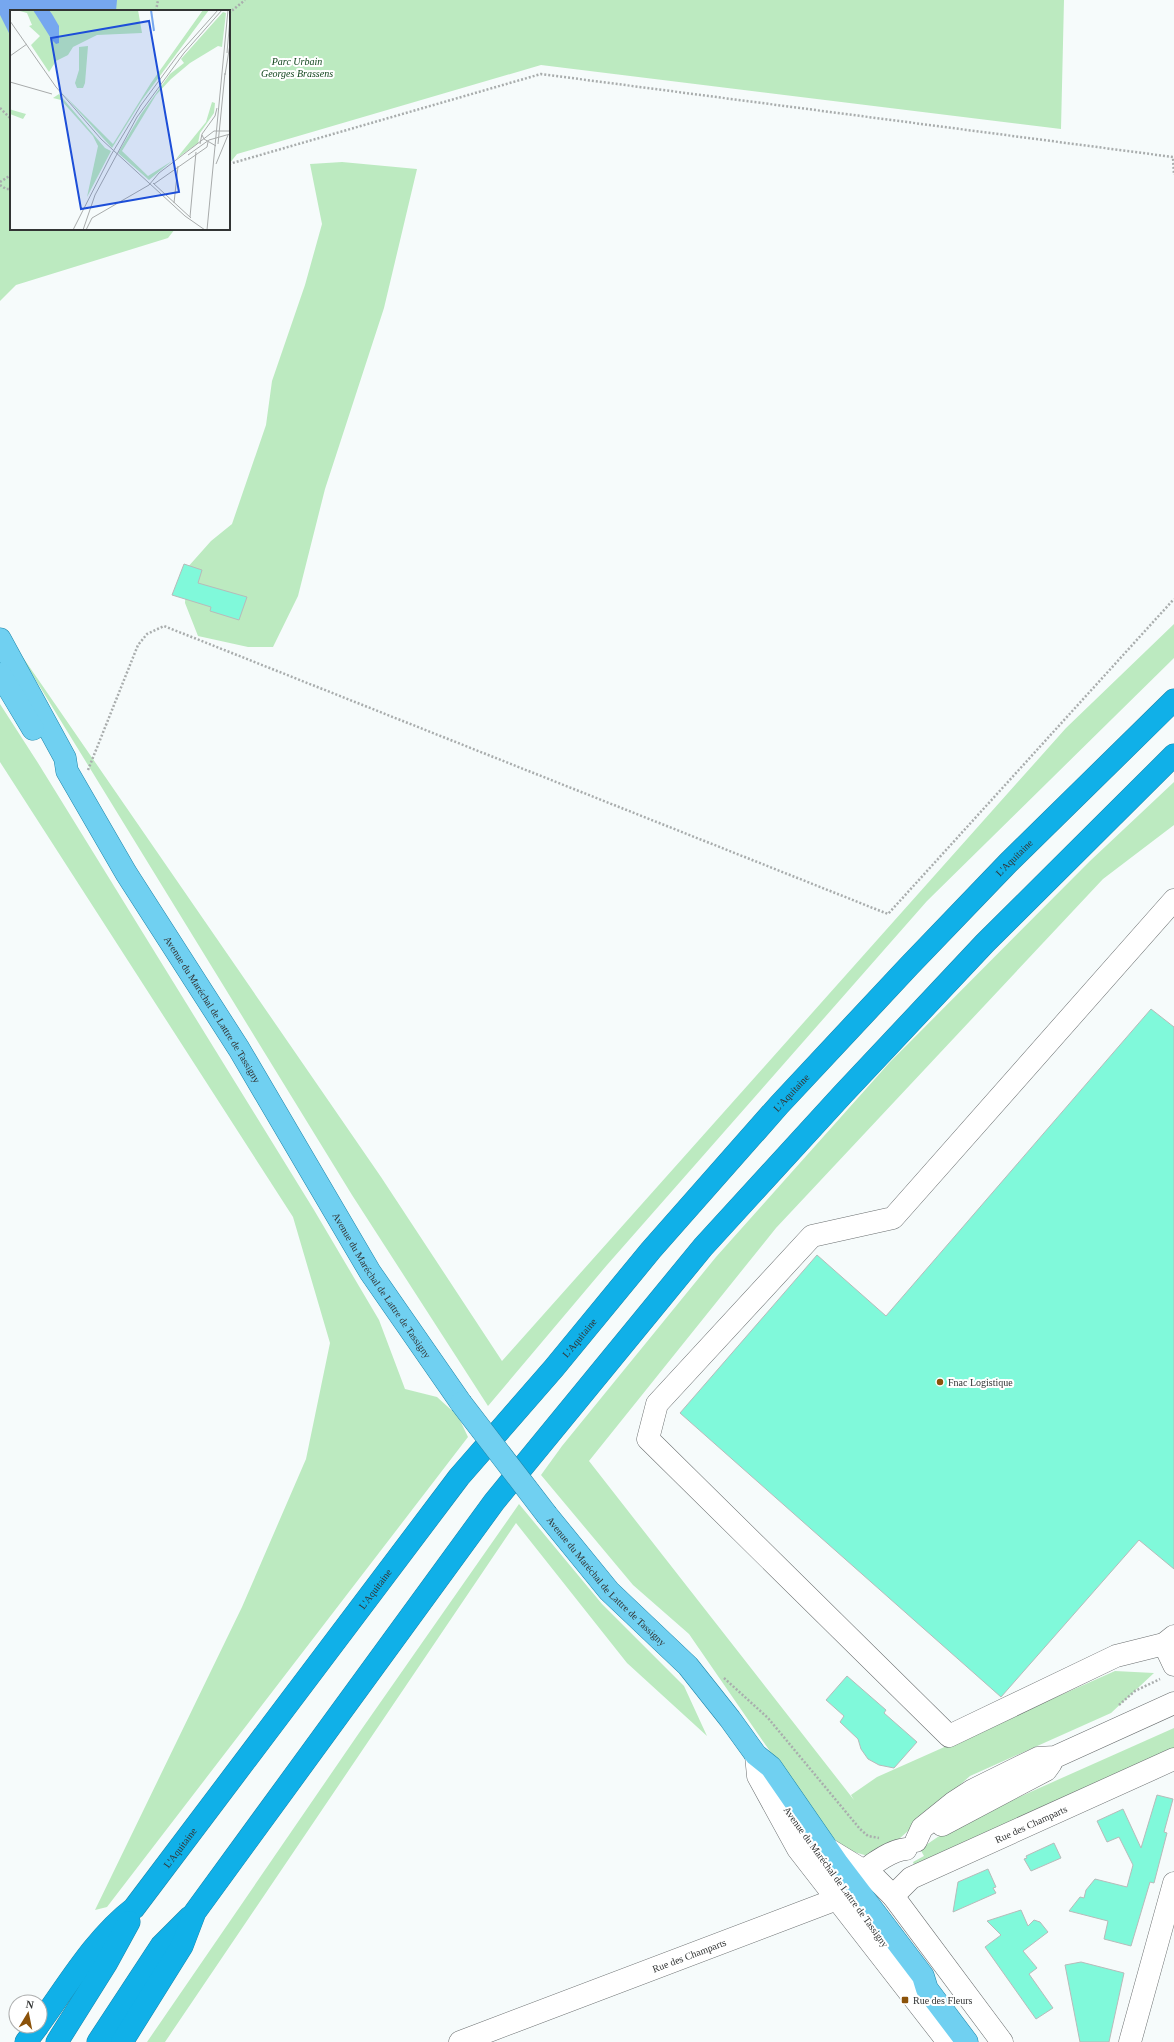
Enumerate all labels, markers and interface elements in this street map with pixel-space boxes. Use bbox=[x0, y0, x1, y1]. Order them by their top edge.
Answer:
inset map bbox=[10, 10, 230, 230]
park label: Parc Urbain Georges Brassens bbox=[261, 56, 333, 79]
street label: L'Aquitaine bbox=[993, 836, 1035, 878]
street label: Avenue du Maréchal de Lattre de Tassigny bbox=[162, 934, 263, 1085]
street label: L'Aquitaine bbox=[771, 1071, 811, 1113]
street label: Avenue du Maréchal de Lattre de Tassigny bbox=[331, 1211, 433, 1360]
street label: L'Aquitaine bbox=[560, 1315, 599, 1359]
marker: Fnac Logistique bbox=[935, 1377, 945, 1387]
place label: Fnac Logistique bbox=[948, 1377, 1013, 1388]
street label: Avenue du Maréchal de Lattre de Tassigny bbox=[545, 1514, 668, 1648]
street label: L'Aquitaine bbox=[356, 1566, 394, 1611]
street label: Rue des Champarts bbox=[993, 1803, 1069, 1845]
street label: Avenue du Maréchal de Lattre de Tassigny bbox=[781, 1805, 891, 1949]
street label: L'Aquitaine bbox=[161, 1825, 199, 1870]
street label: Rue des Champarts bbox=[651, 1936, 728, 1974]
north arrow bbox=[8, 1994, 48, 2034]
marker: Rue des Fleurs bbox=[900, 1995, 910, 2005]
place label: Rue des Fleurs bbox=[913, 1995, 973, 2006]
text: N bbox=[25, 1998, 35, 2011]

